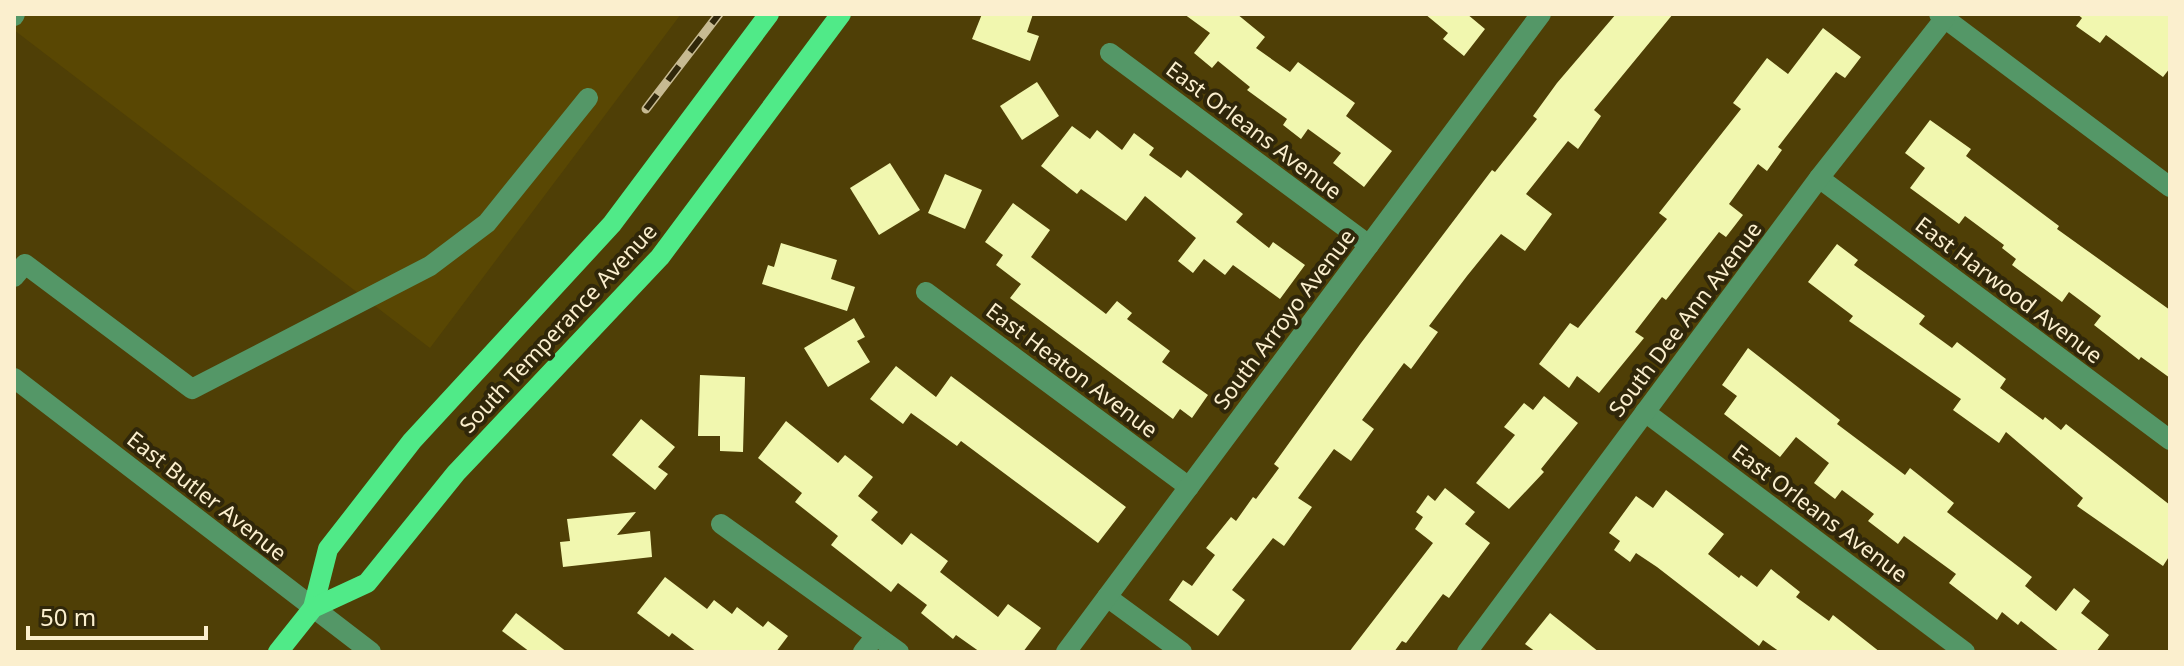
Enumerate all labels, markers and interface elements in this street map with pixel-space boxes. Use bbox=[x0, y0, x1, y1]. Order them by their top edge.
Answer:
street label: East Orleans Avenue bbox=[1161, 53, 1349, 205]
street label: East Harwood Avenue bbox=[1910, 209, 2109, 369]
street label: South Dee Ann Avenue bbox=[1601, 215, 1768, 422]
street label: South Temperance Avenue bbox=[452, 216, 662, 439]
street label: South Arroyo Avenue bbox=[1206, 222, 1361, 415]
street label: East Heaton Avenue bbox=[981, 295, 1165, 444]
street label: East Butler Avenue bbox=[122, 423, 294, 567]
street label: East Orleans Avenue bbox=[1727, 436, 1915, 588]
scale bar bbox=[28, 590, 206, 640]
text: 50 m bbox=[40, 600, 96, 633]

